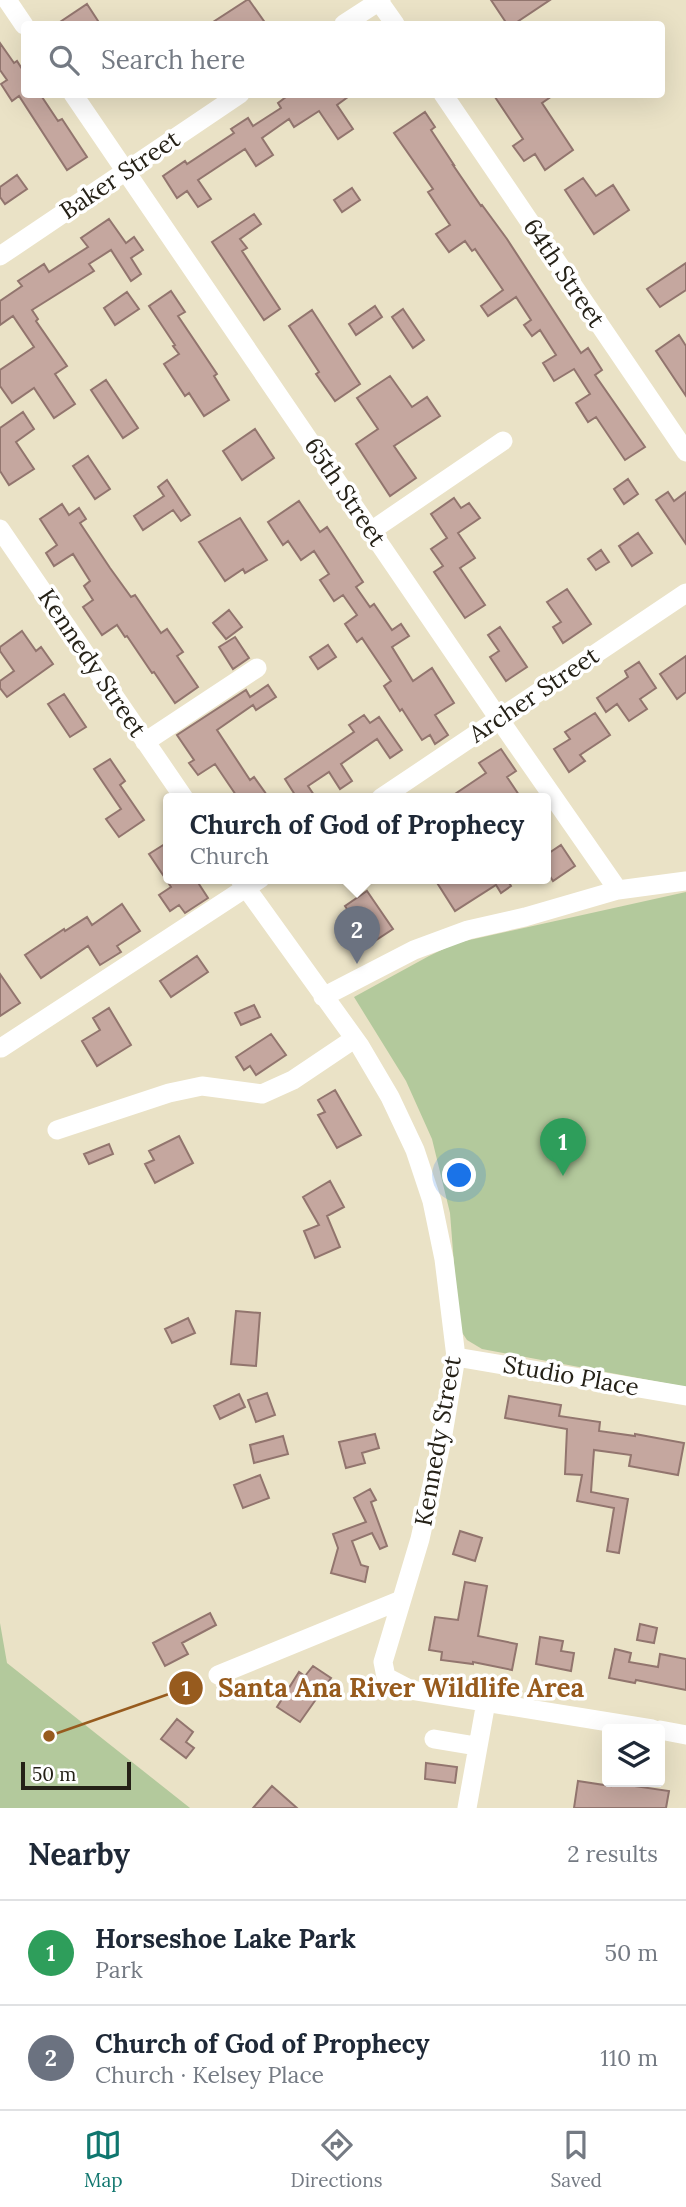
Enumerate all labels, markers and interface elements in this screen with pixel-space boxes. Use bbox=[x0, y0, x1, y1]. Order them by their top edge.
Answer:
search box bbox=[21, 21, 665, 98]
icon: search bbox=[45, 41, 83, 79]
text: Search here bbox=[101, 43, 245, 76]
street label: Baker Street bbox=[54, 123, 186, 226]
street label: 64th Street bbox=[517, 212, 613, 334]
street label: 65th Street bbox=[298, 431, 394, 553]
street label: Kennedy Street bbox=[31, 583, 154, 743]
street label: Archer Street bbox=[462, 639, 605, 750]
popup bbox=[163, 793, 551, 884]
text: Church of God of Prophecy bbox=[190, 808, 524, 841]
text: Church bbox=[190, 841, 269, 870]
pin: 2 bbox=[334, 906, 380, 964]
pin: 1 bbox=[540, 1118, 586, 1176]
your location bbox=[442, 1158, 476, 1192]
street label: Studio Place bbox=[501, 1348, 642, 1403]
street label: Kennedy Street bbox=[407, 1353, 468, 1528]
callout: Santa Ana River Wildlife Area bbox=[169, 1665, 598, 1712]
text: Santa Ana River Wildlife Area bbox=[218, 1671, 584, 1704]
text: 1 bbox=[182, 1675, 190, 1702]
map controls bbox=[602, 1724, 665, 1787]
button: layers bbox=[602, 1724, 665, 1787]
scale bar bbox=[21, 1759, 131, 1791]
text: 50 m bbox=[32, 1762, 76, 1786]
text: Nearby bbox=[28, 1835, 130, 1873]
text: 2 results bbox=[567, 1839, 658, 1868]
text: Horseshoe Lake Park bbox=[95, 1922, 356, 1955]
text: 1 bbox=[46, 1938, 56, 1967]
text: 50 m bbox=[605, 1938, 658, 1967]
text: Park bbox=[95, 1955, 143, 1984]
text: Church of God of Prophecy bbox=[95, 2027, 430, 2060]
text: 2 bbox=[45, 2043, 57, 2072]
text: 110 m bbox=[600, 2043, 658, 2072]
text: Church · Kelsey Place bbox=[95, 2060, 324, 2089]
tab: Map bbox=[84, 2126, 123, 2192]
tab: Directions bbox=[291, 2126, 383, 2192]
tab: Saved bbox=[551, 2126, 602, 2192]

